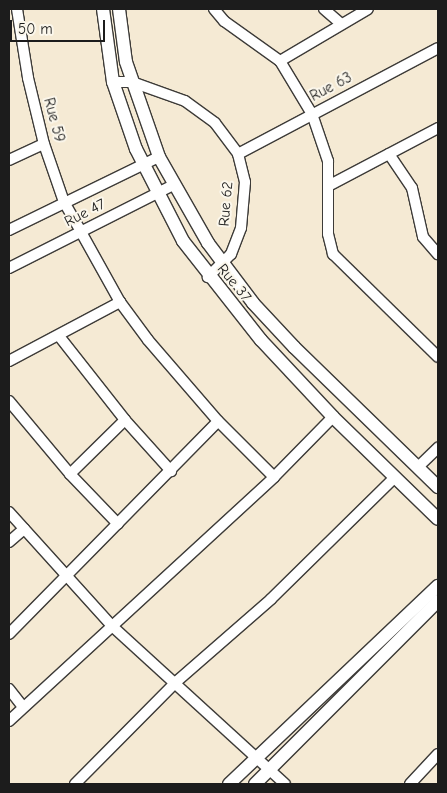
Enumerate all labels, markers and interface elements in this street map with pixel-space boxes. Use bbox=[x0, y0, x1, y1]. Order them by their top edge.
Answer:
scale bar bbox=[12, 10, 108, 42]
text: 50 m bbox=[18, 20, 53, 38]
street label: Rue 63 bbox=[307, 69, 355, 105]
street label: Rue 59 bbox=[39, 96, 69, 144]
street label: Rue 62 bbox=[215, 181, 237, 227]
street label: Rue 47 bbox=[62, 195, 108, 231]
street label: Rue 37 bbox=[213, 260, 255, 306]

